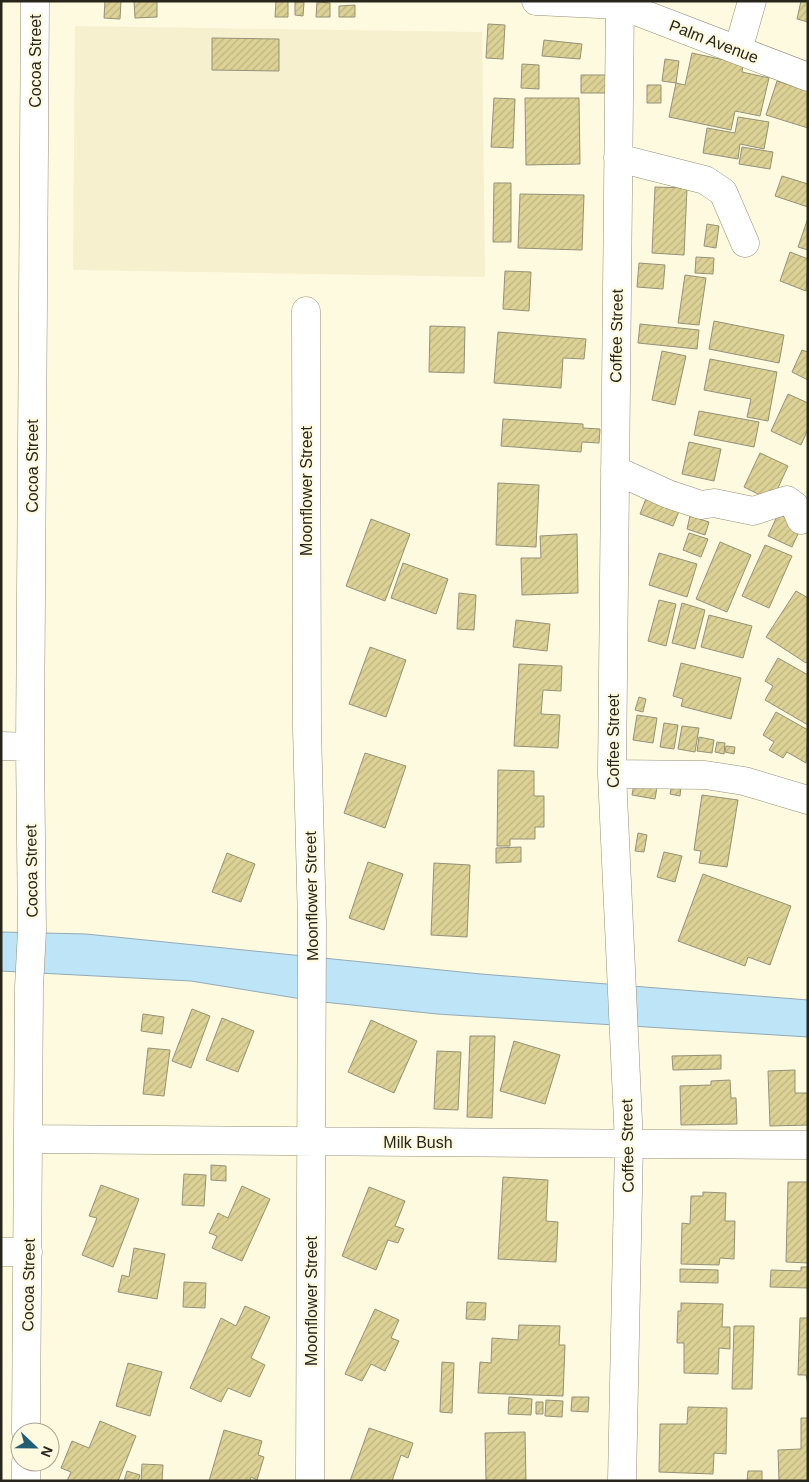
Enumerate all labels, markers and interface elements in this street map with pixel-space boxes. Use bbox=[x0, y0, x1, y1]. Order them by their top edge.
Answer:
street label: Cocoa Street bbox=[27, 14, 44, 108]
street label: Palm Avenue bbox=[667, 17, 761, 66]
street label: Coffee Street bbox=[607, 288, 626, 383]
street label: Cocoa Street bbox=[24, 419, 41, 513]
street label: Moonflower Street bbox=[298, 426, 315, 556]
street label: Coffee Street bbox=[605, 693, 622, 788]
street label: Cocoa Street bbox=[22, 824, 41, 918]
street label: Moonflower Street bbox=[302, 830, 321, 961]
street label: Coffee Street bbox=[618, 1098, 637, 1193]
street label: Milk Bush bbox=[383, 1134, 453, 1151]
street label: Moonflower Street bbox=[303, 1236, 320, 1366]
street label: Cocoa Street bbox=[19, 1238, 38, 1332]
north arrow bbox=[10, 1422, 60, 1472]
text: N bbox=[38, 1444, 56, 1460]

